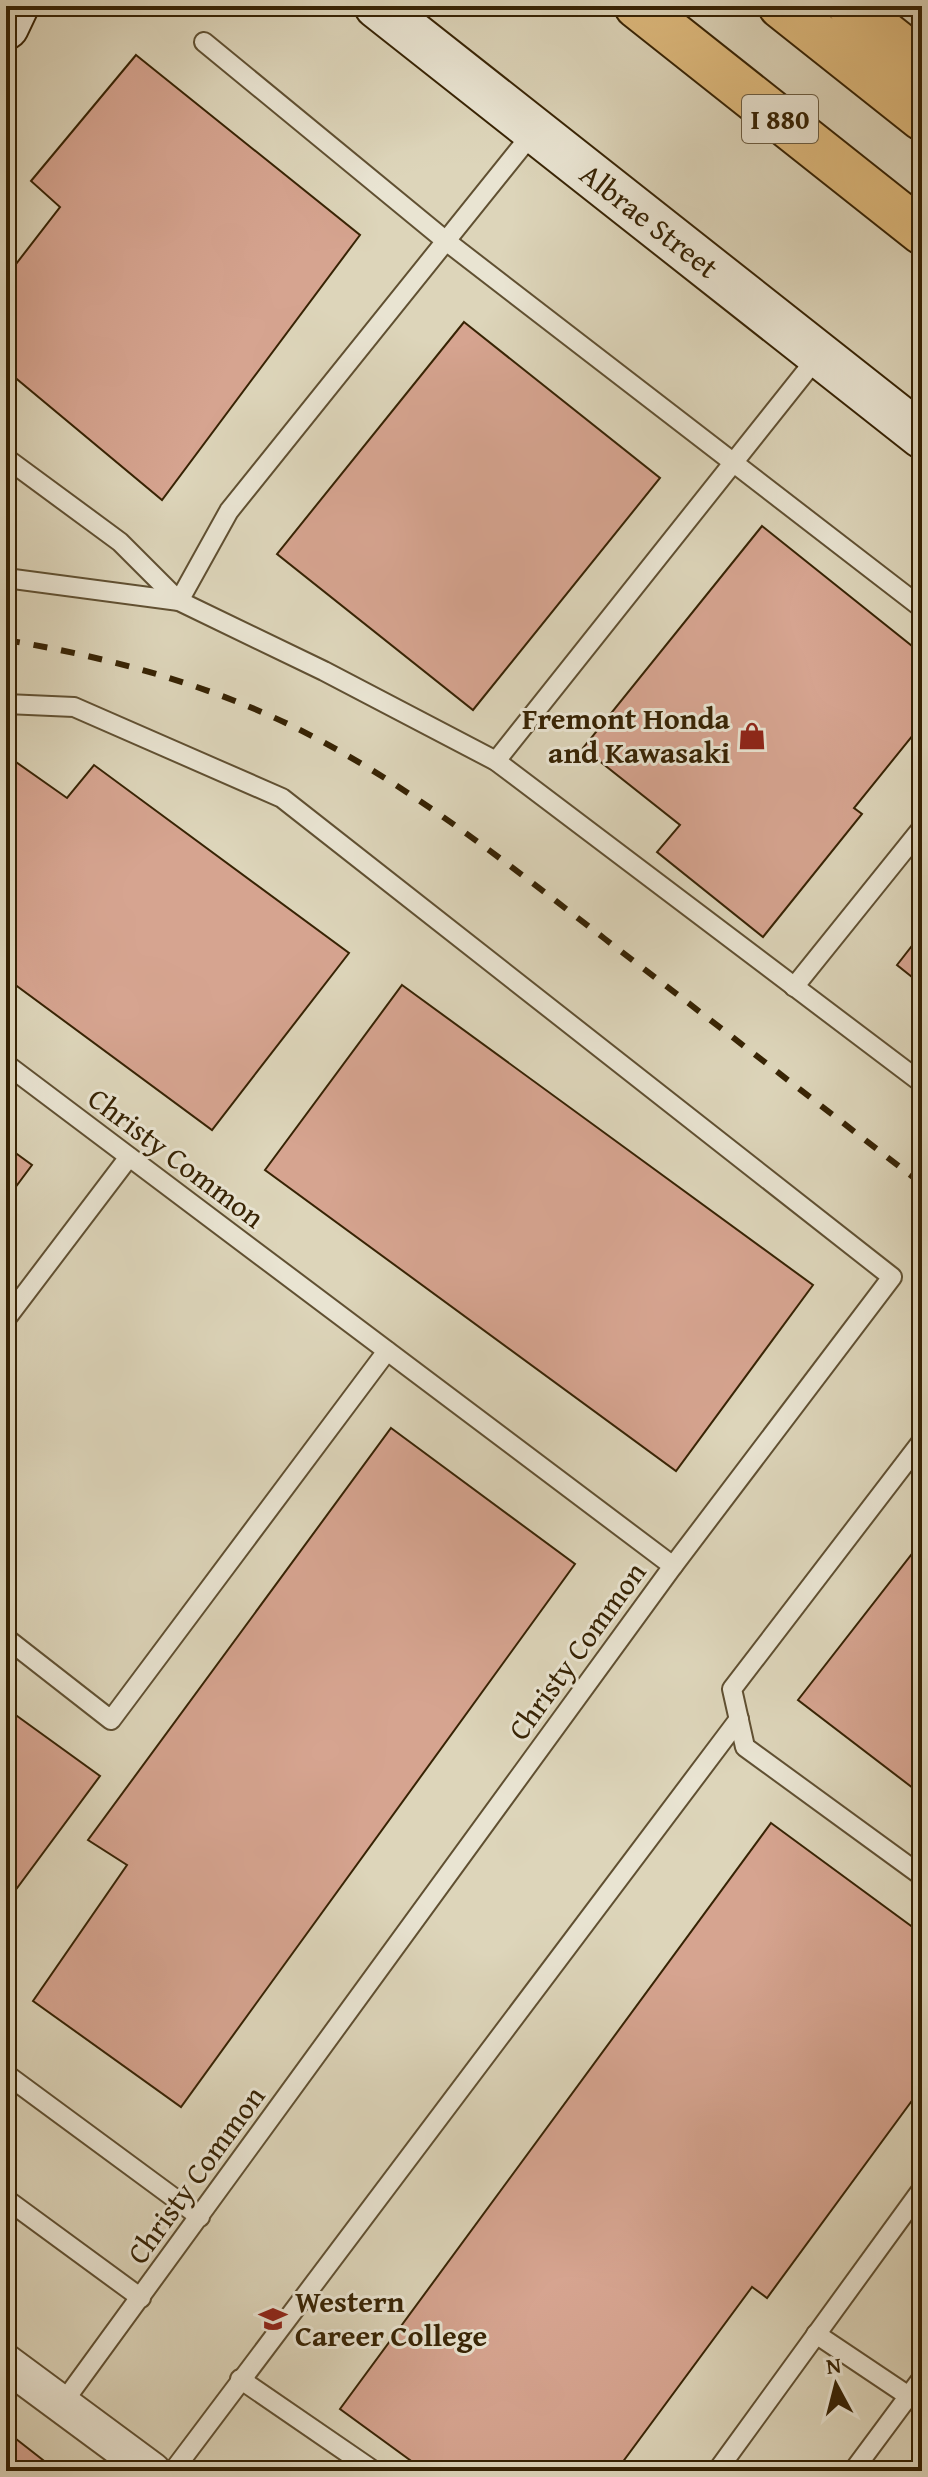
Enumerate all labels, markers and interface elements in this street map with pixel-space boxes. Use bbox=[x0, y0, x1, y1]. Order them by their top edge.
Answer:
road number: I 880 bbox=[742, 95, 818, 143]
street label: Albrae Street bbox=[571, 152, 728, 289]
place label: Fremont Honda and Kawasaki bbox=[522, 696, 731, 774]
shop icon: Fremont Honda and Kawasaki bbox=[737, 721, 767, 751]
street label: Christy Common bbox=[79, 1076, 274, 1238]
street label: Christy Common bbox=[496, 1552, 656, 1749]
street label: Christy Common bbox=[115, 2076, 275, 2273]
place label: Western Career College bbox=[295, 2279, 487, 2357]
school or university icon: Western Career College bbox=[258, 2304, 288, 2334]
north arrow bbox=[796, 2345, 876, 2425]
text: N bbox=[824, 2348, 843, 2382]

